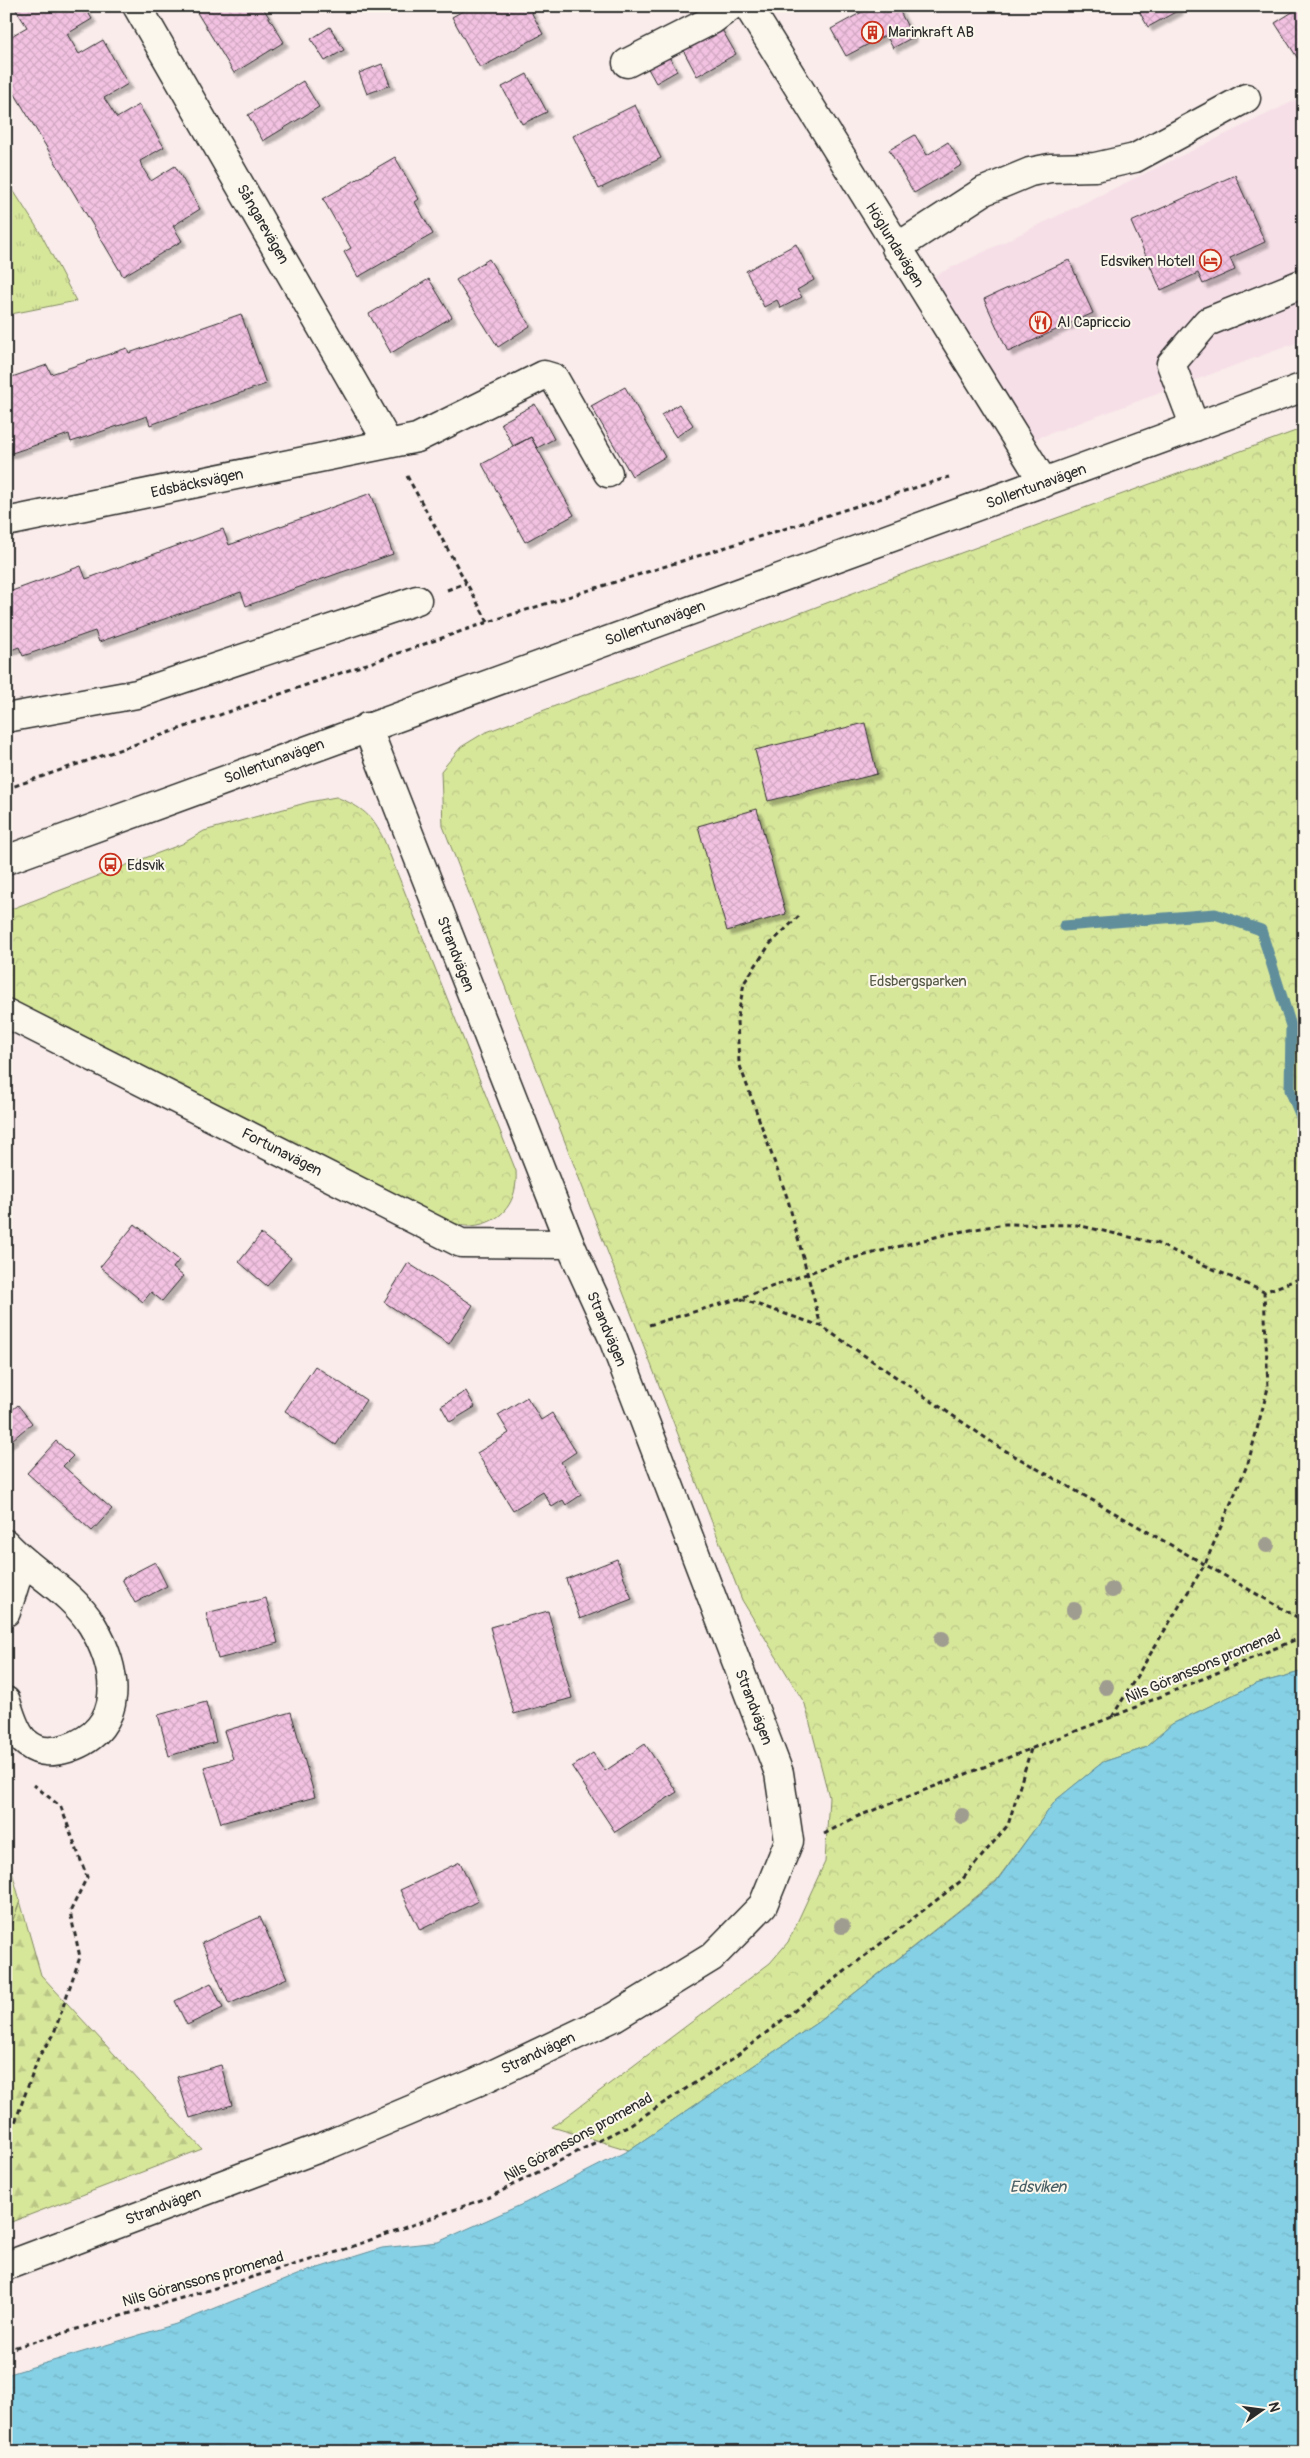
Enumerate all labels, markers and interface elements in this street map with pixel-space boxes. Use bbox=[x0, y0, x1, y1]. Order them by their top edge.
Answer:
building icon: Marinkraft AB bbox=[860, 20, 884, 44]
place label: Marinkraft AB bbox=[888, 23, 974, 42]
street label: Sångarevägen bbox=[232, 181, 293, 268]
street label: Höglundavägen bbox=[861, 199, 928, 291]
hotel icon: Edsviken Hotell bbox=[1199, 249, 1223, 273]
place label: Edsviken Hotell bbox=[1100, 252, 1195, 271]
restaurant icon: Al Capriccio bbox=[1029, 310, 1053, 334]
place label: Al Capriccio bbox=[1057, 313, 1131, 332]
street label: Sollentunavägen bbox=[983, 460, 1089, 513]
street label: Edsbäcksvägen bbox=[149, 464, 245, 503]
street label: Sollentunavägen bbox=[602, 597, 708, 650]
street label: Sollentunavägen bbox=[221, 735, 327, 788]
bus stop icon: Edsvik bbox=[99, 853, 123, 877]
place label: Edsvik bbox=[127, 856, 165, 875]
street label: Strandvägen bbox=[432, 914, 479, 995]
park label: Edsbergsparken bbox=[869, 972, 967, 991]
street label: Fortunavägen bbox=[238, 1124, 325, 1181]
street label: Strandvägen bbox=[582, 1289, 631, 1370]
street label: Nils Göranssons promenad bbox=[1123, 1625, 1284, 1708]
street label: Strandvägen bbox=[730, 1667, 777, 1748]
street label: Strandvägen bbox=[498, 2028, 578, 2079]
street label: Nils Göranssons promenad bbox=[501, 2089, 656, 2186]
water label: Edsviken bbox=[1010, 2177, 1067, 2197]
street label: Strandvägen bbox=[123, 2183, 204, 2230]
street label: Nils Göranssons promenad bbox=[120, 2247, 286, 2312]
north arrow bbox=[1238, 2386, 1288, 2436]
text: N bbox=[1265, 2400, 1284, 2414]

